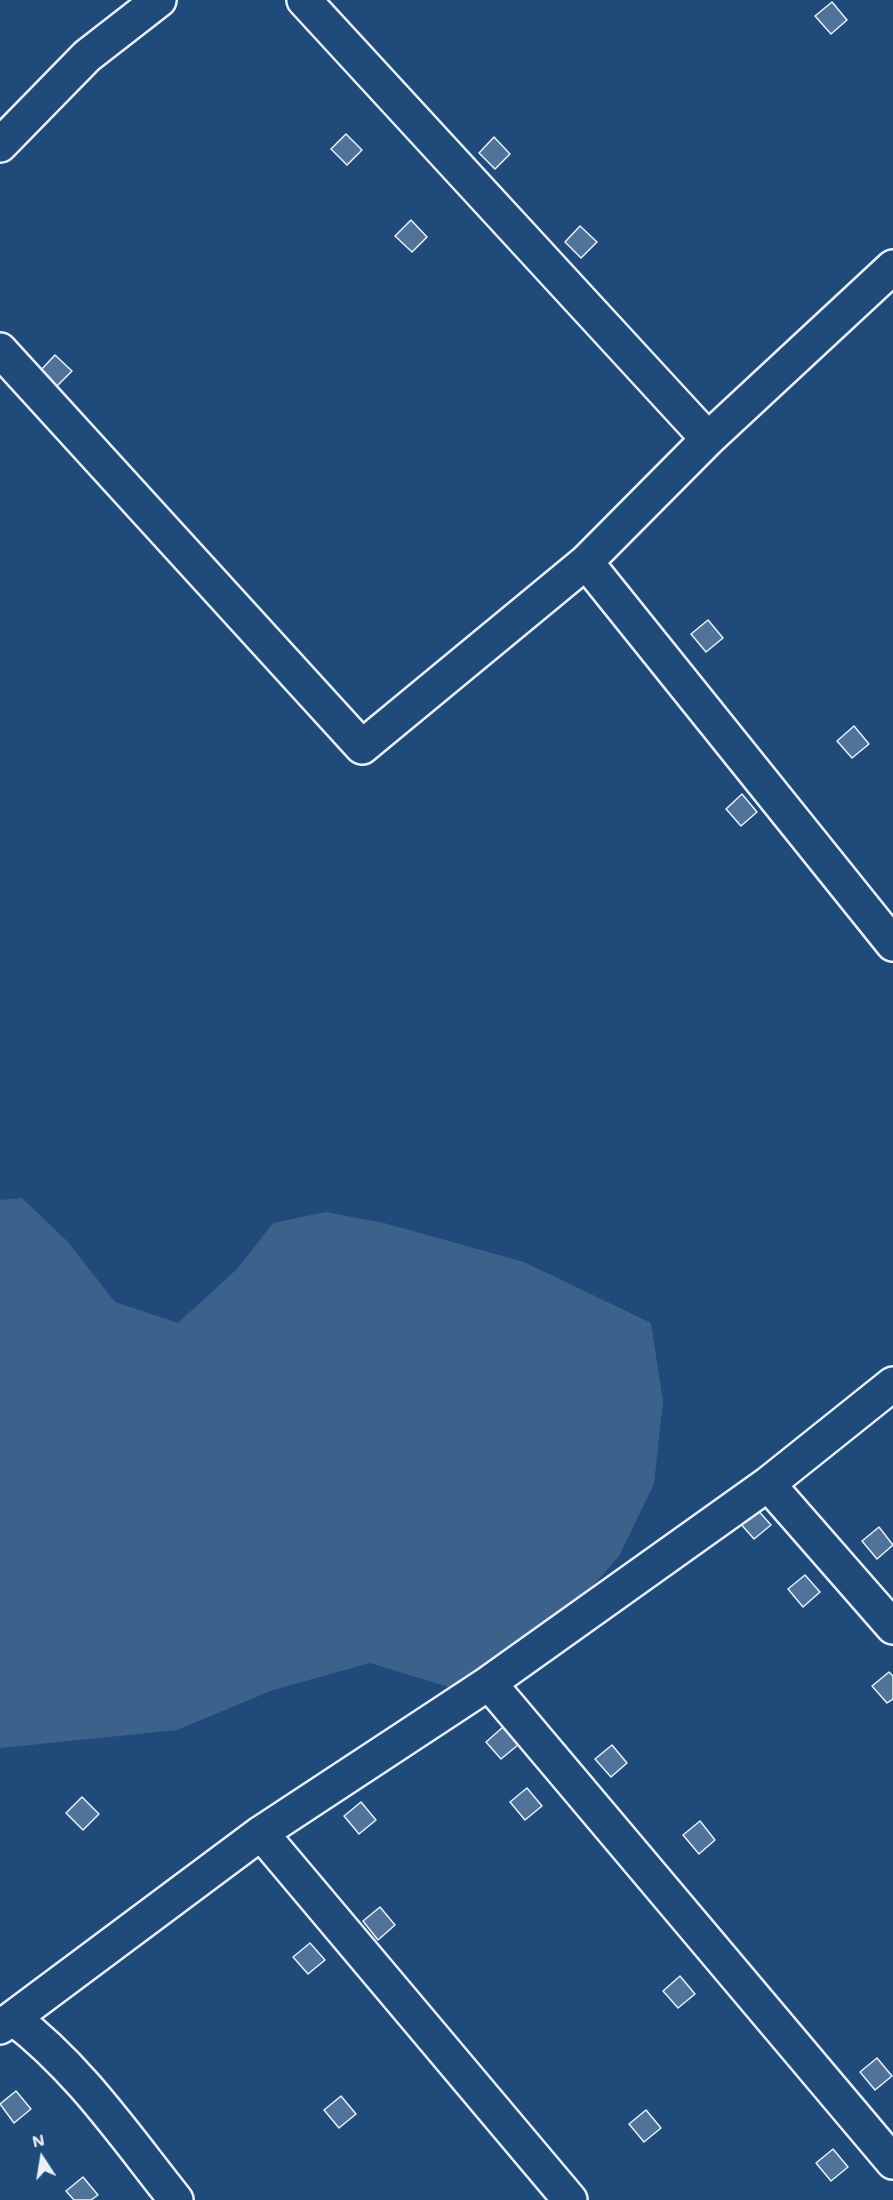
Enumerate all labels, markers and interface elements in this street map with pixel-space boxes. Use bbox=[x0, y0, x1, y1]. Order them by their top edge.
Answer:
north arrow bbox=[12, 2128, 72, 2188]
text: N bbox=[30, 2128, 46, 2151]

